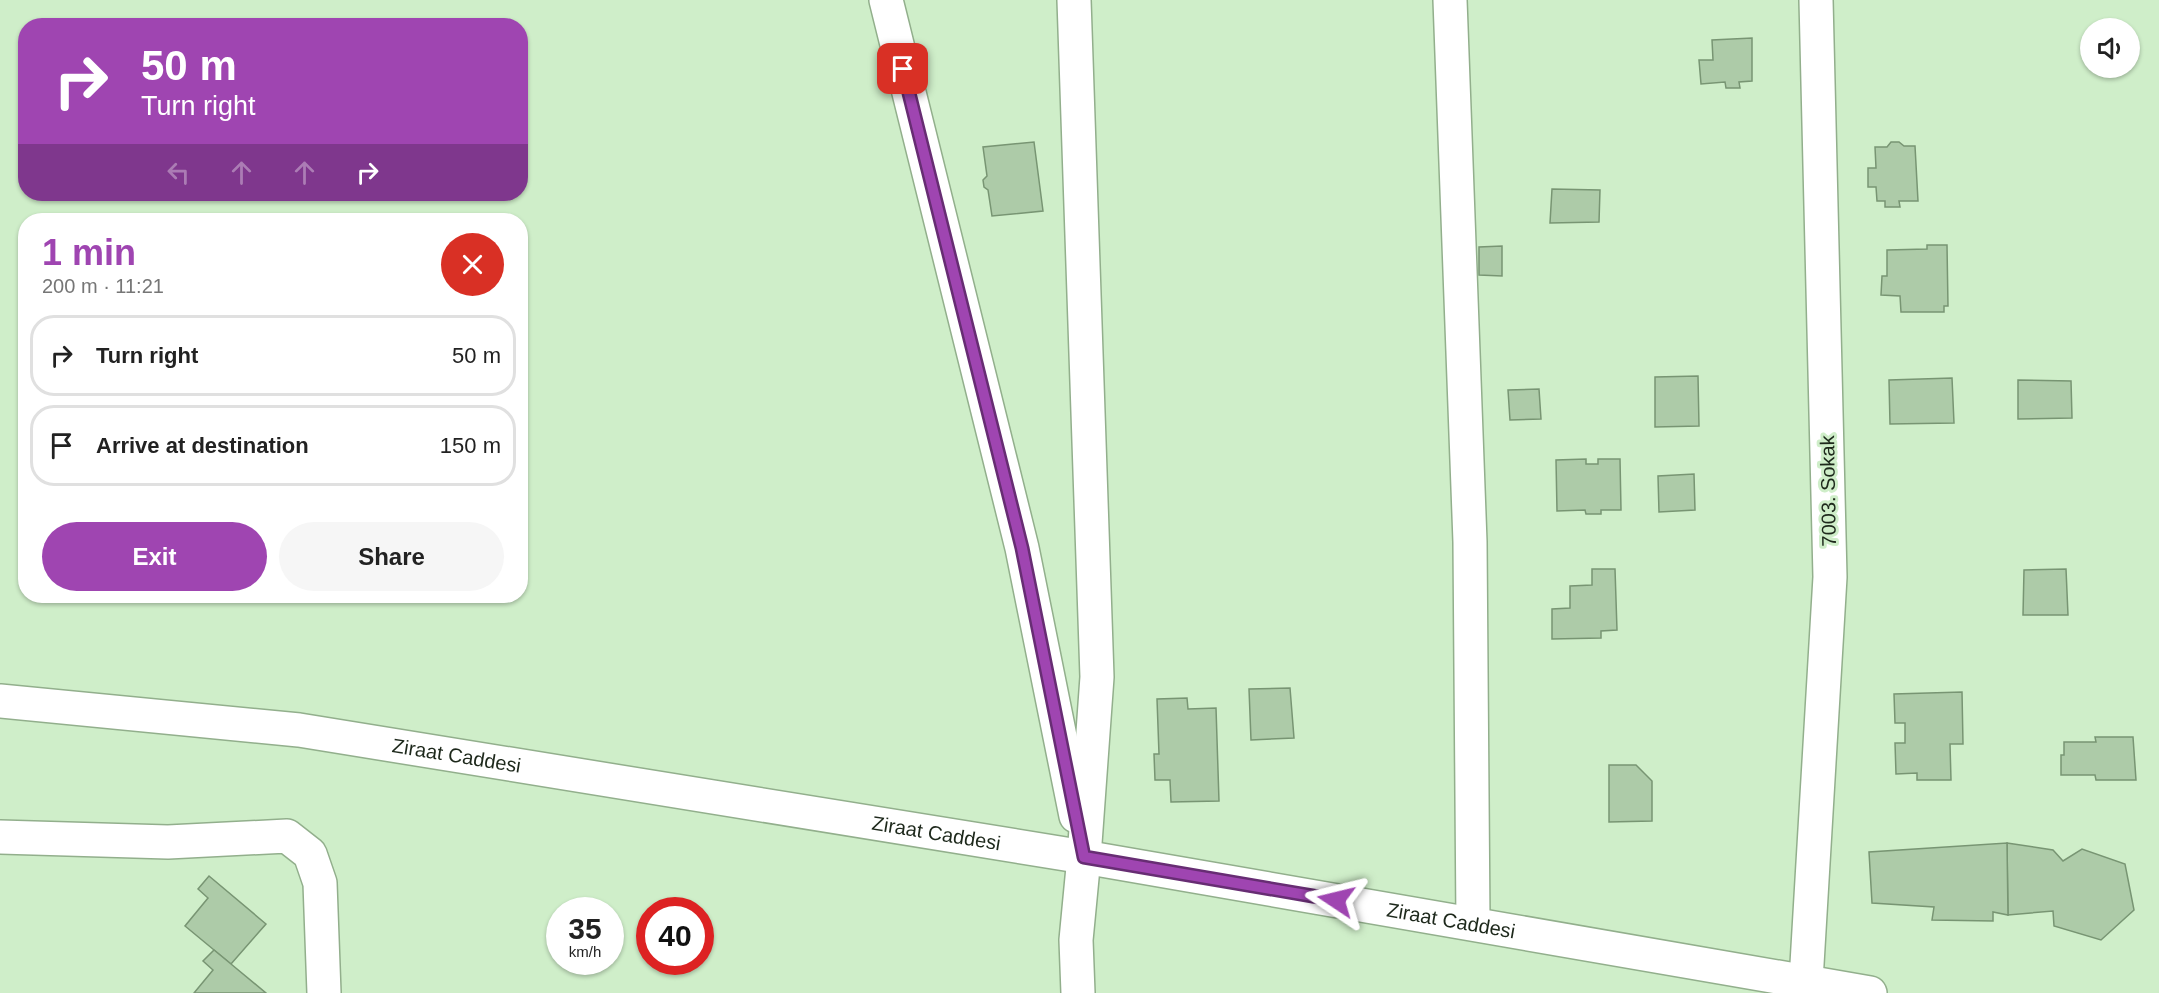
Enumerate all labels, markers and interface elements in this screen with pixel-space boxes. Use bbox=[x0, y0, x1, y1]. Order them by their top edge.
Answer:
map controls bbox=[2080, 18, 2140, 78]
button: sound bbox=[2080, 18, 2140, 78]
icon: right bbox=[42, 42, 120, 120]
text: 50 m bbox=[141, 42, 237, 89]
pin bbox=[877, 43, 928, 94]
icon: arrive bbox=[886, 52, 919, 85]
text: Turn right bbox=[141, 91, 256, 121]
icon: left bbox=[162, 156, 195, 189]
icon: ahead bbox=[225, 156, 258, 189]
icon: ahead bbox=[288, 156, 321, 189]
icon: right bbox=[351, 156, 384, 189]
text: 1 min bbox=[42, 232, 136, 273]
button: close bbox=[441, 233, 504, 296]
text: 200 m · 11:21 bbox=[42, 275, 164, 297]
icon: right bbox=[45, 339, 78, 372]
text: Turn right bbox=[96, 343, 198, 368]
text: 50 m bbox=[452, 343, 501, 368]
icon: arrive bbox=[45, 429, 78, 462]
text: Arrive at destination bbox=[96, 433, 309, 458]
text: 150 m bbox=[440, 433, 501, 458]
street label: 7003. Sokak bbox=[1816, 434, 1840, 547]
button: Exit bbox=[42, 522, 267, 591]
button: Share bbox=[279, 522, 504, 591]
street label: Ziraat Caddesi bbox=[391, 734, 523, 777]
street label: Ziraat Caddesi bbox=[870, 812, 1002, 854]
position arrow bbox=[1304, 868, 1368, 932]
speed limit sign: 40 bbox=[636, 897, 714, 975]
street label: Ziraat Caddesi bbox=[1385, 899, 1517, 942]
text: 35 bbox=[568, 912, 602, 945]
text: km/h bbox=[569, 943, 601, 960]

